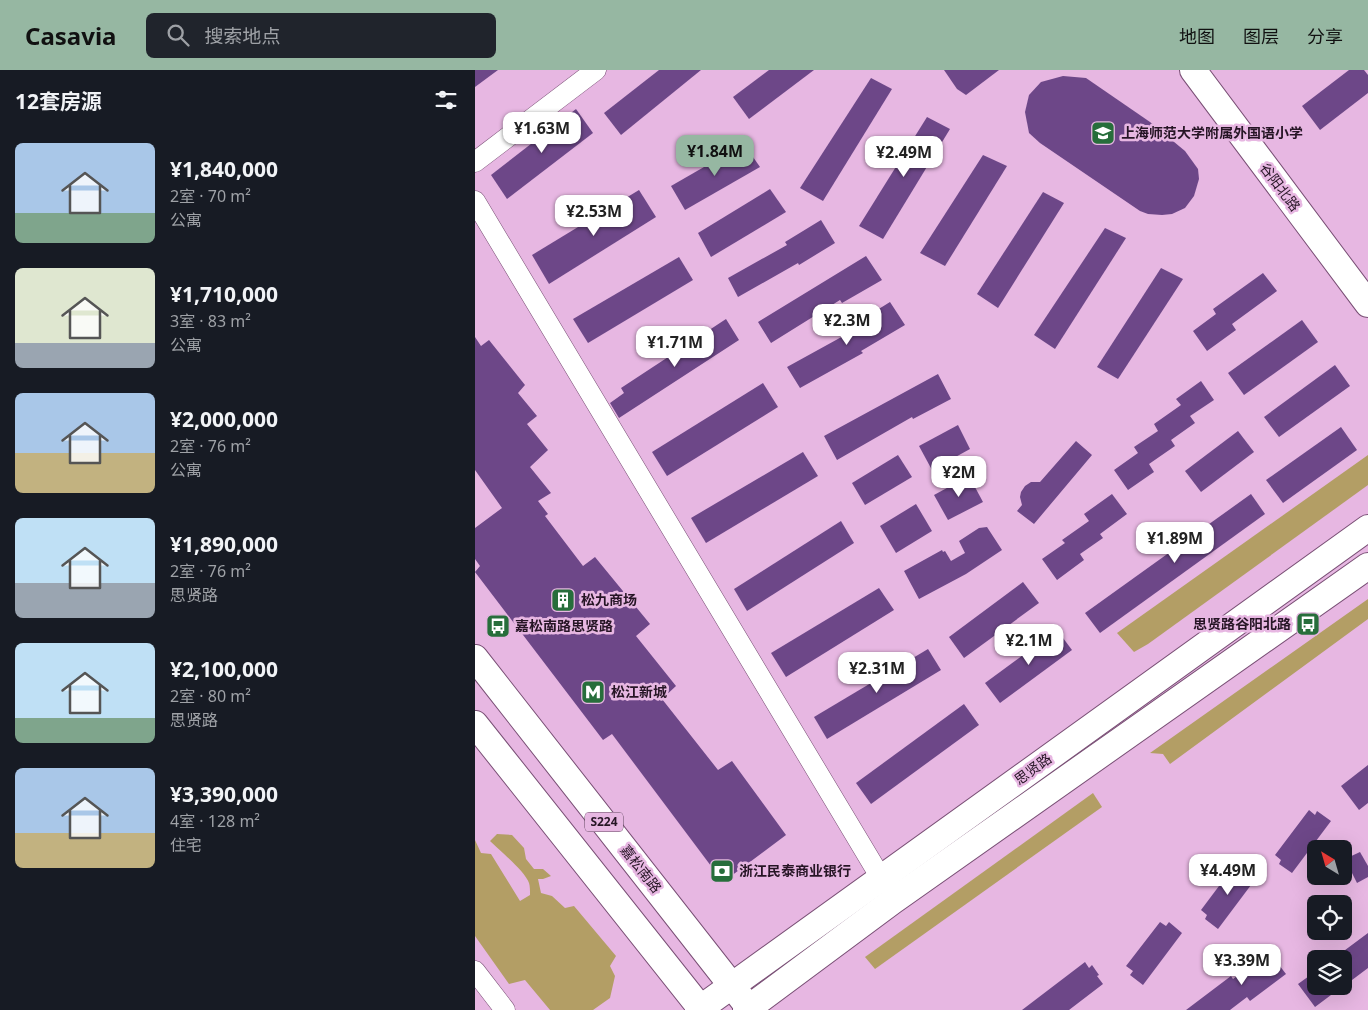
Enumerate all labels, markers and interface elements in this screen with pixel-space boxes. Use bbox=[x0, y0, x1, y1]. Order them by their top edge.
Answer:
search box bbox=[146, 13, 496, 58]
text: Casavia bbox=[25, 19, 116, 52]
icon: search bbox=[164, 21, 192, 49]
text: 搜索地点 bbox=[204, 23, 280, 49]
text: 地图 bbox=[1179, 24, 1215, 48]
text: 图层 bbox=[1243, 24, 1279, 48]
text: 分享 bbox=[1307, 24, 1343, 48]
icon: filters bbox=[432, 86, 460, 114]
text: 12套房源 bbox=[15, 87, 102, 115]
pin: ¥1.63M bbox=[501, 112, 583, 154]
text: ¥1.63M bbox=[514, 117, 570, 139]
school or university icon: 上海师范大学附属外国语小学 bbox=[1090, 120, 1116, 146]
place label: 上海师范大学附属外国语小学 bbox=[1121, 123, 1303, 142]
pin: ¥1.84M bbox=[674, 134, 756, 177]
pin: ¥2.49M bbox=[863, 136, 945, 178]
text: ¥1.84M bbox=[687, 140, 743, 162]
text: ¥2.49M bbox=[876, 141, 932, 163]
text: ¥1,840,000 bbox=[170, 155, 278, 183]
street label: 谷阳北路 bbox=[1256, 159, 1305, 215]
icon: home bbox=[55, 163, 115, 223]
text: 2室 · 70 m² bbox=[170, 185, 251, 207]
pin: ¥2.53M bbox=[553, 194, 635, 237]
text: ¥2.53M bbox=[566, 200, 622, 222]
text: 公寓 bbox=[170, 209, 202, 231]
text: ¥1,710,000 bbox=[170, 280, 278, 308]
icon: home bbox=[55, 288, 115, 348]
pin: ¥2.3M bbox=[812, 304, 882, 346]
text: ¥2.3M bbox=[823, 309, 871, 331]
text: 3室 · 83 m² bbox=[170, 310, 251, 332]
pin: ¥1.71M bbox=[634, 326, 716, 368]
text: ¥1.71M bbox=[647, 331, 703, 353]
text: 公寓 bbox=[170, 334, 202, 356]
text: ¥2,000,000 bbox=[170, 405, 278, 433]
icon: home bbox=[55, 413, 115, 473]
text: 2室 · 76 m² bbox=[170, 435, 251, 457]
pin: ¥2M bbox=[935, 456, 983, 498]
text: 公寓 bbox=[170, 459, 202, 481]
text: ¥2M bbox=[942, 461, 976, 483]
pin: ¥1.89M bbox=[1134, 522, 1216, 564]
text: ¥1.89M bbox=[1147, 527, 1203, 549]
text: ¥1,890,000 bbox=[170, 530, 278, 558]
icon: home bbox=[55, 538, 115, 598]
text: 2室 · 76 m² bbox=[170, 560, 251, 582]
text: 思贤路 bbox=[170, 584, 218, 606]
building icon: 松九商场 bbox=[550, 587, 576, 613]
place label: 松九商场 bbox=[581, 590, 637, 609]
bus stop icon: 思贤路谷阳北路 bbox=[1295, 611, 1321, 637]
bus stop icon: 嘉松南路思贤路 bbox=[485, 613, 511, 639]
place label: 思贤路谷阳北路 bbox=[1193, 614, 1291, 633]
place label: 嘉松南路思贤路 bbox=[515, 616, 613, 635]
pin: ¥2.1M bbox=[994, 624, 1064, 666]
text: ¥2.1M bbox=[1005, 629, 1053, 651]
pin: ¥2.31M bbox=[836, 652, 918, 694]
text: ¥2,100,000 bbox=[170, 655, 278, 683]
text: ¥2.31M bbox=[849, 657, 905, 679]
icon: home bbox=[55, 663, 115, 723]
metro station icon: 松江新城 bbox=[580, 679, 606, 705]
place label: 松江新城 bbox=[611, 682, 667, 701]
text: 2室 · 80 m² bbox=[170, 685, 251, 707]
text: 思贤路 bbox=[170, 709, 218, 731]
street label: 思贤路 bbox=[1010, 749, 1055, 789]
text: ¥3,390,000 bbox=[170, 780, 278, 808]
icon: home bbox=[55, 788, 115, 848]
text: 4室 · 128 m² bbox=[170, 810, 260, 832]
road number: S224 bbox=[585, 812, 623, 832]
text: 住宅 bbox=[170, 834, 202, 856]
north arrow bbox=[1307, 840, 1353, 885]
map controls bbox=[1307, 840, 1352, 995]
street label: 嘉松南路 bbox=[617, 841, 666, 897]
pin: ¥4.49M bbox=[1187, 854, 1269, 896]
bank icon: 浙江民泰商业银行 bbox=[709, 858, 735, 884]
text: ¥4.49M bbox=[1200, 859, 1256, 881]
place label: 浙江民泰商业银行 bbox=[739, 861, 851, 880]
button: locate bbox=[1307, 895, 1352, 940]
pin: ¥3.39M bbox=[1201, 944, 1283, 986]
text: ¥3.39M bbox=[1214, 949, 1270, 971]
button: layers bbox=[1307, 950, 1352, 995]

